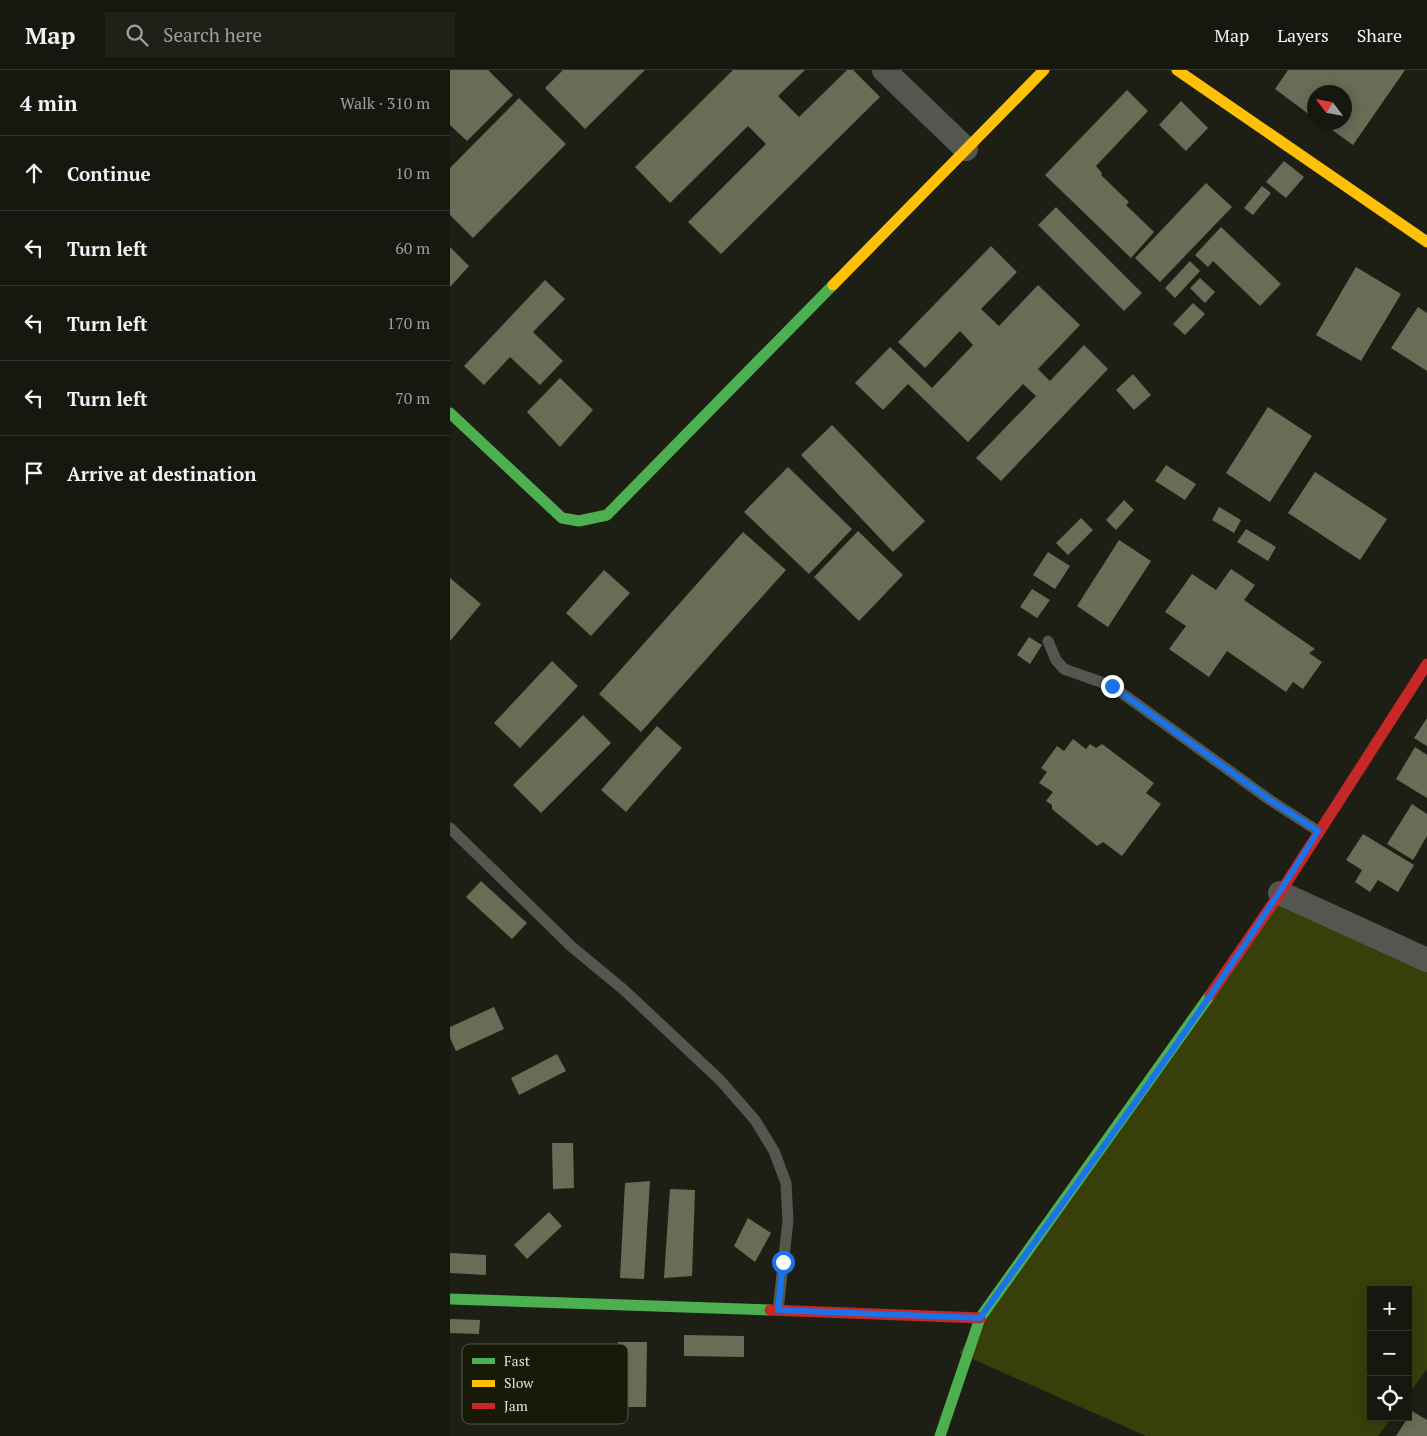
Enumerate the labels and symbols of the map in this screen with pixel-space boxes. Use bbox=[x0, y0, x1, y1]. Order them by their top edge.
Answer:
north arrow bbox=[1307, 85, 1352, 130]
route end bbox=[1101, 675, 1124, 698]
route start bbox=[772, 1251, 795, 1274]
legend bbox=[462, 1344, 628, 1424]
text: Fast bbox=[504, 1351, 531, 1370]
text: Slow bbox=[504, 1373, 534, 1392]
text: Jam bbox=[504, 1396, 528, 1415]

